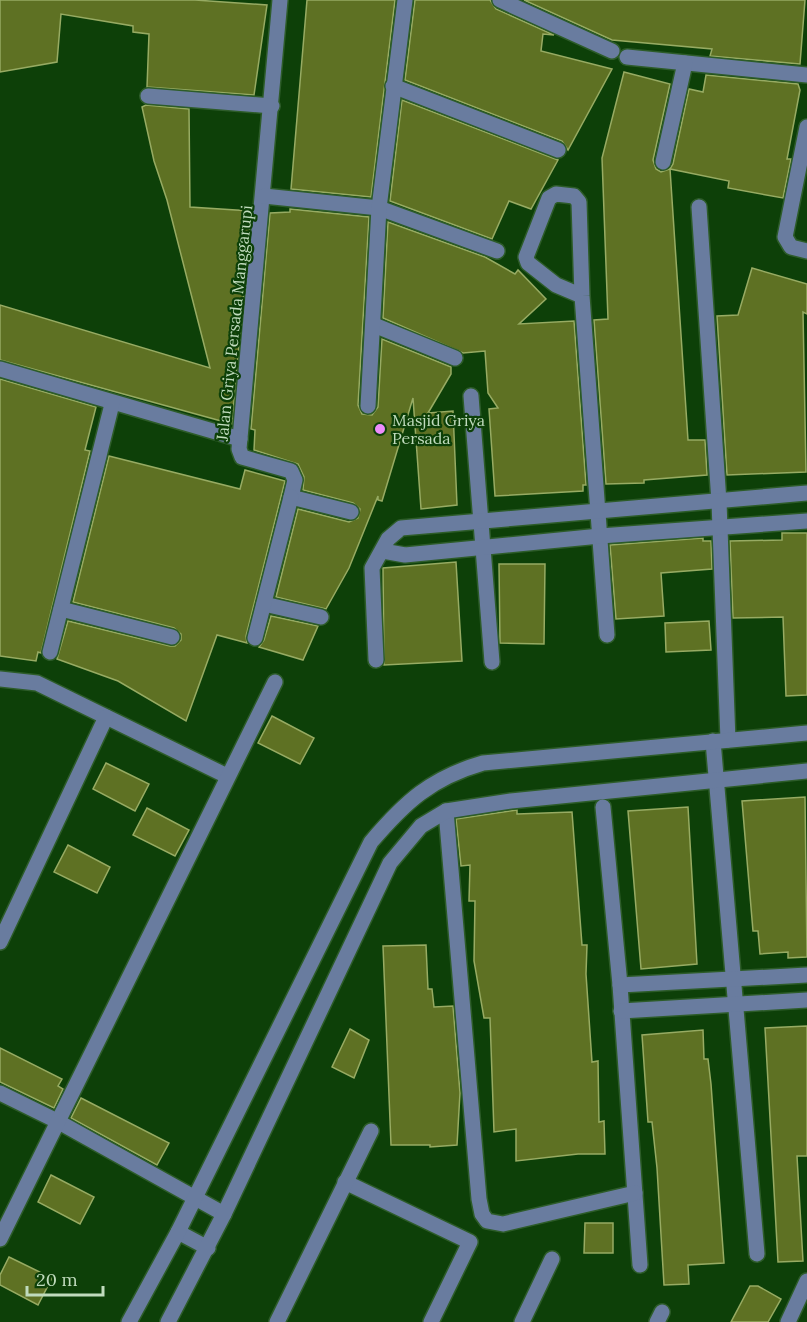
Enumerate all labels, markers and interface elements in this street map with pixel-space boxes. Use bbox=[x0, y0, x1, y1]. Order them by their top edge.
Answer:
street label: Jalan Griya Persada Manggarupi bbox=[212, 204, 256, 443]
place label: Masjid Griya Persada bbox=[392, 410, 485, 448]
marker: Masjid Griya Persada bbox=[373, 422, 387, 436]
scale bar bbox=[27, 1259, 104, 1297]
text: 20 m bbox=[36, 1268, 78, 1291]

